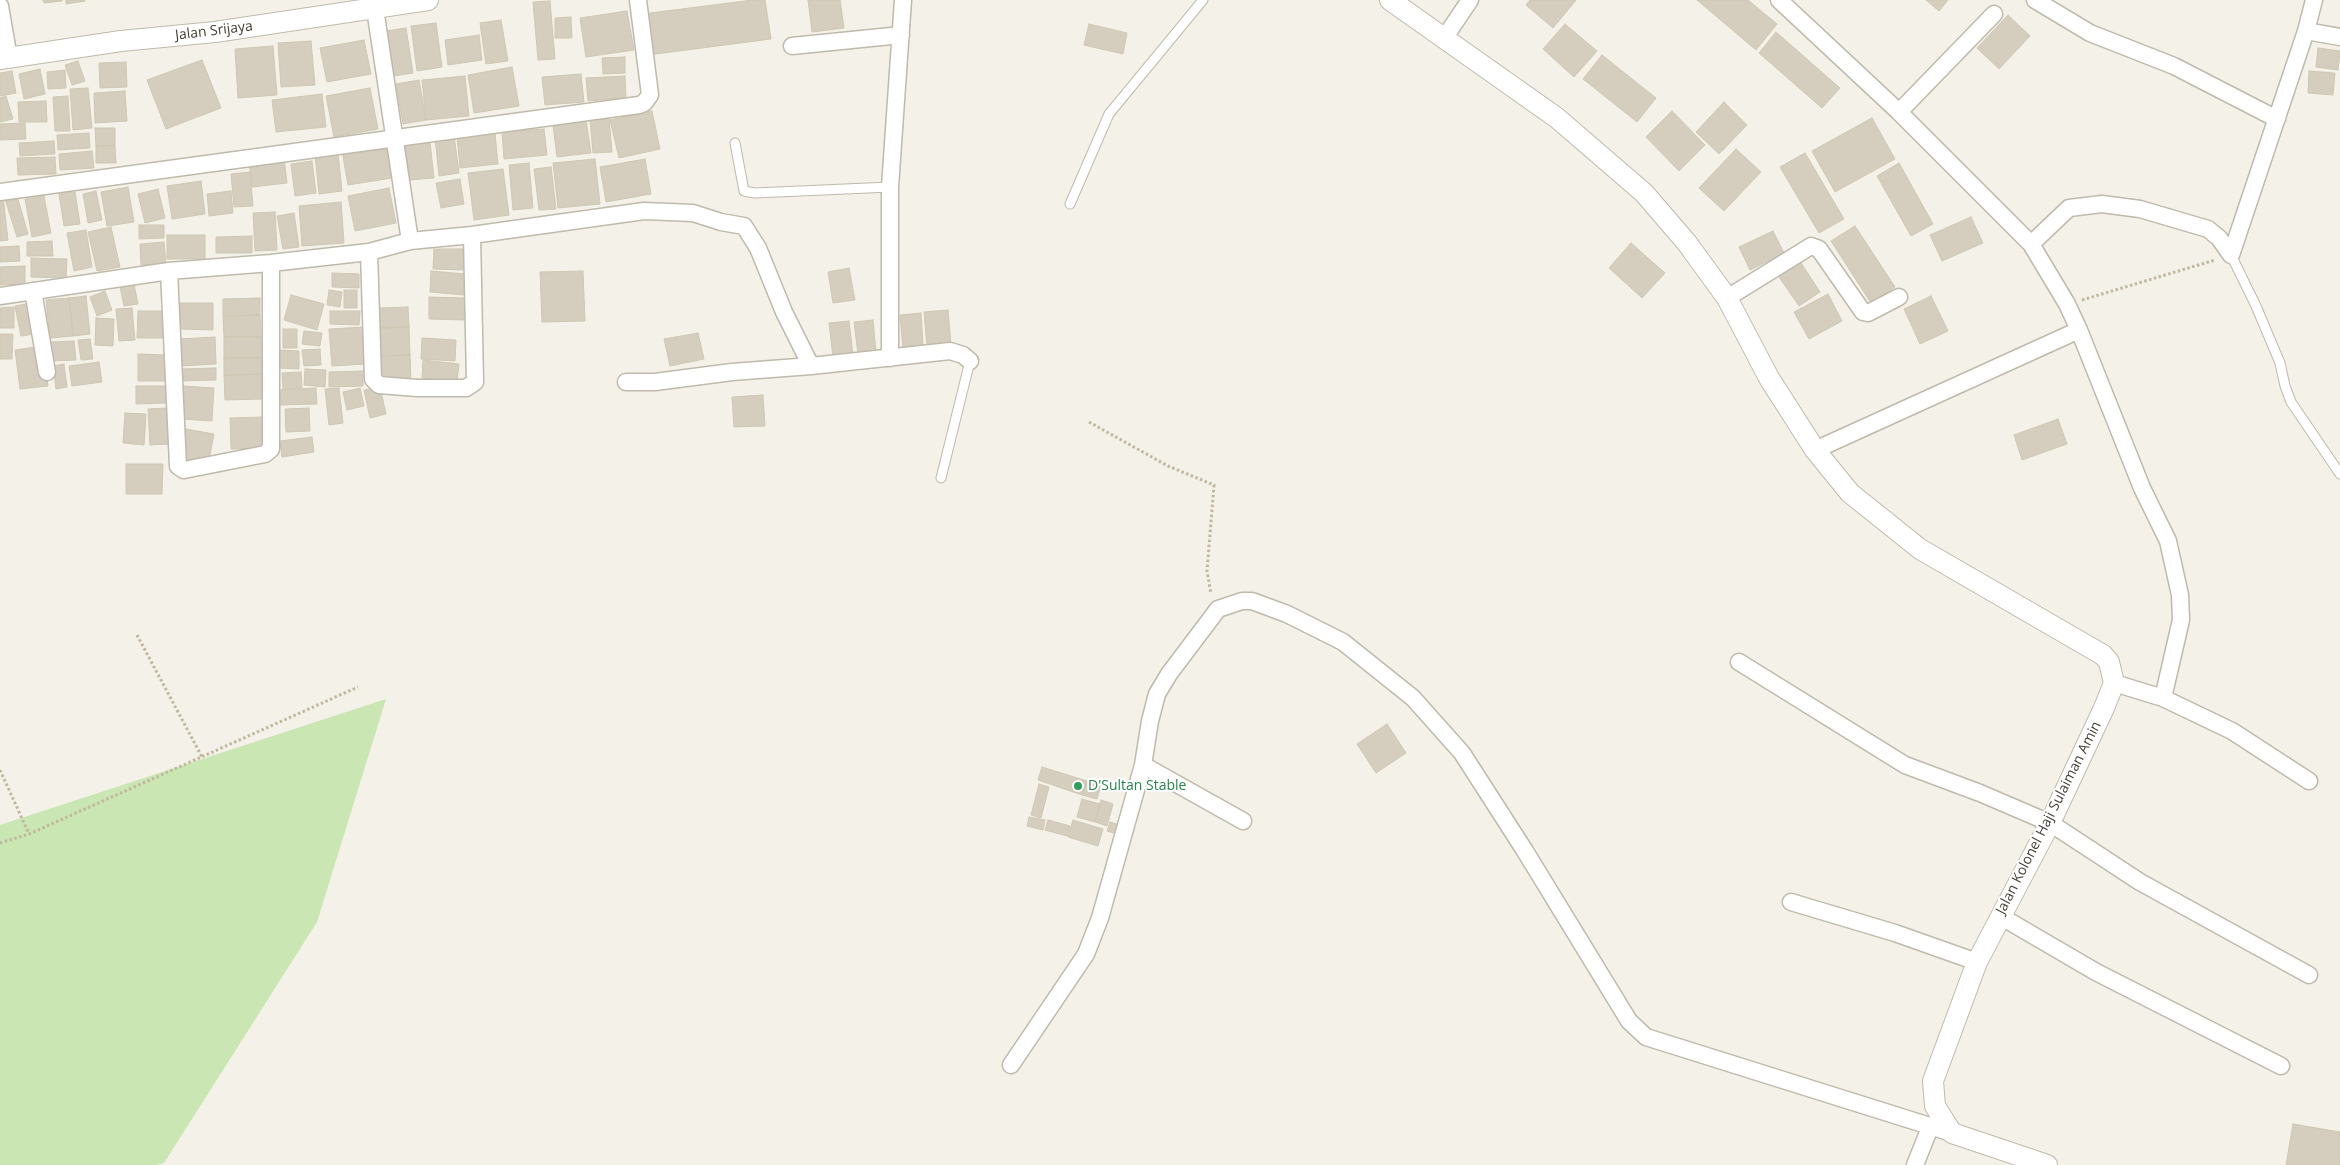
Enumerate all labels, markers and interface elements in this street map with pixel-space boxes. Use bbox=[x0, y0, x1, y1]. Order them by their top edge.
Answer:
street label: Jalan Srijaya bbox=[174, 18, 254, 44]
street label: Jalan Kolonel Haji Sulaiman Amin bbox=[1993, 719, 2105, 917]
place label: D'Sultan Stable bbox=[1088, 778, 1186, 794]
marker: D'Sultan Stable bbox=[1072, 780, 1084, 792]

